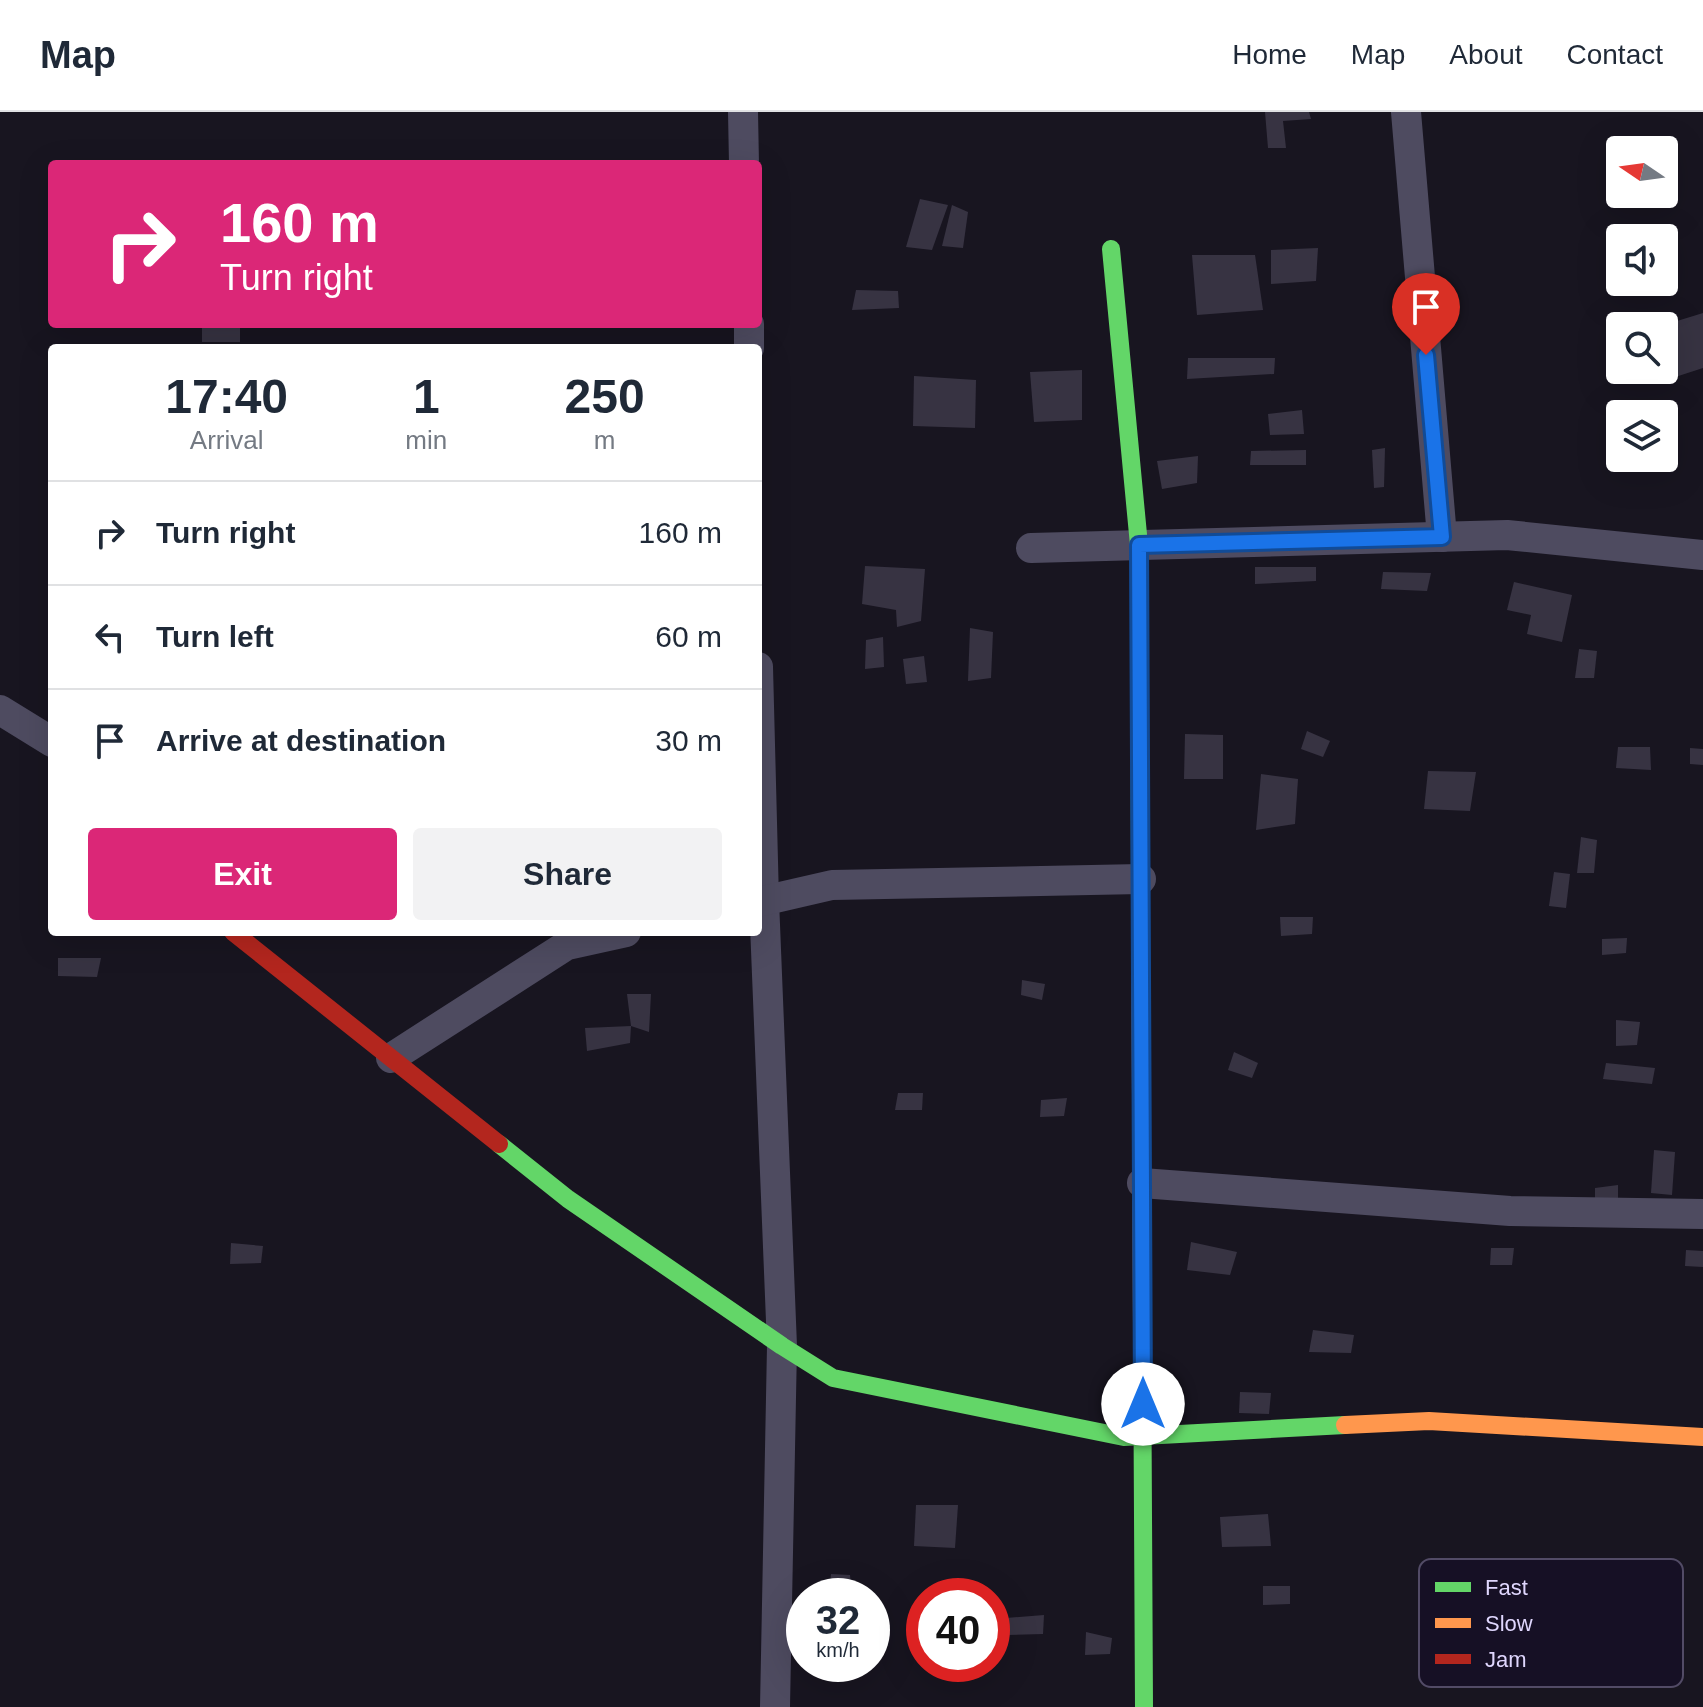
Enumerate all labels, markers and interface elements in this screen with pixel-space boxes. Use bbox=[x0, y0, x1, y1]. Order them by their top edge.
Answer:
text: Map bbox=[40, 34, 116, 76]
text: Home bbox=[1232, 39, 1307, 70]
text: Map bbox=[1351, 39, 1405, 70]
text: About bbox=[1449, 39, 1523, 70]
text: Contact bbox=[1567, 39, 1663, 70]
north arrow bbox=[1606, 136, 1678, 208]
map controls bbox=[1606, 136, 1678, 472]
text: 160 m bbox=[220, 191, 379, 254]
icon: right bbox=[88, 192, 192, 296]
button: sound bbox=[1606, 224, 1678, 296]
text: Turn right bbox=[220, 257, 373, 298]
pin bbox=[1392, 273, 1460, 355]
icon: arrive bbox=[1404, 285, 1448, 329]
button: search bbox=[1606, 312, 1678, 384]
text: 17:40 bbox=[165, 370, 288, 423]
text: 1 bbox=[413, 370, 440, 423]
text: 250 bbox=[565, 370, 645, 423]
button: layers bbox=[1606, 400, 1678, 472]
text: Arrival bbox=[190, 425, 264, 455]
text: min bbox=[405, 425, 447, 455]
text: m bbox=[594, 425, 615, 455]
icon: right bbox=[88, 511, 132, 555]
text: Turn right bbox=[156, 516, 295, 549]
text: 160 m bbox=[639, 516, 722, 549]
icon: left bbox=[88, 615, 132, 659]
text: Turn left bbox=[156, 620, 274, 653]
text: 60 m bbox=[655, 620, 722, 653]
icon: arrive bbox=[88, 719, 132, 763]
text: Arrive at destination bbox=[156, 724, 446, 757]
text: 30 m bbox=[655, 724, 722, 757]
button: Exit bbox=[88, 828, 397, 920]
button: Share bbox=[413, 828, 722, 920]
position arrow bbox=[1101, 1362, 1185, 1446]
legend bbox=[1419, 1559, 1683, 1687]
text: Fast bbox=[1485, 1575, 1528, 1600]
speed limit sign: 40 bbox=[906, 1578, 1010, 1682]
text: 32 bbox=[816, 1598, 860, 1642]
text: Slow bbox=[1485, 1611, 1533, 1636]
text: km/h bbox=[816, 1639, 860, 1661]
text: Jam bbox=[1485, 1647, 1527, 1672]

